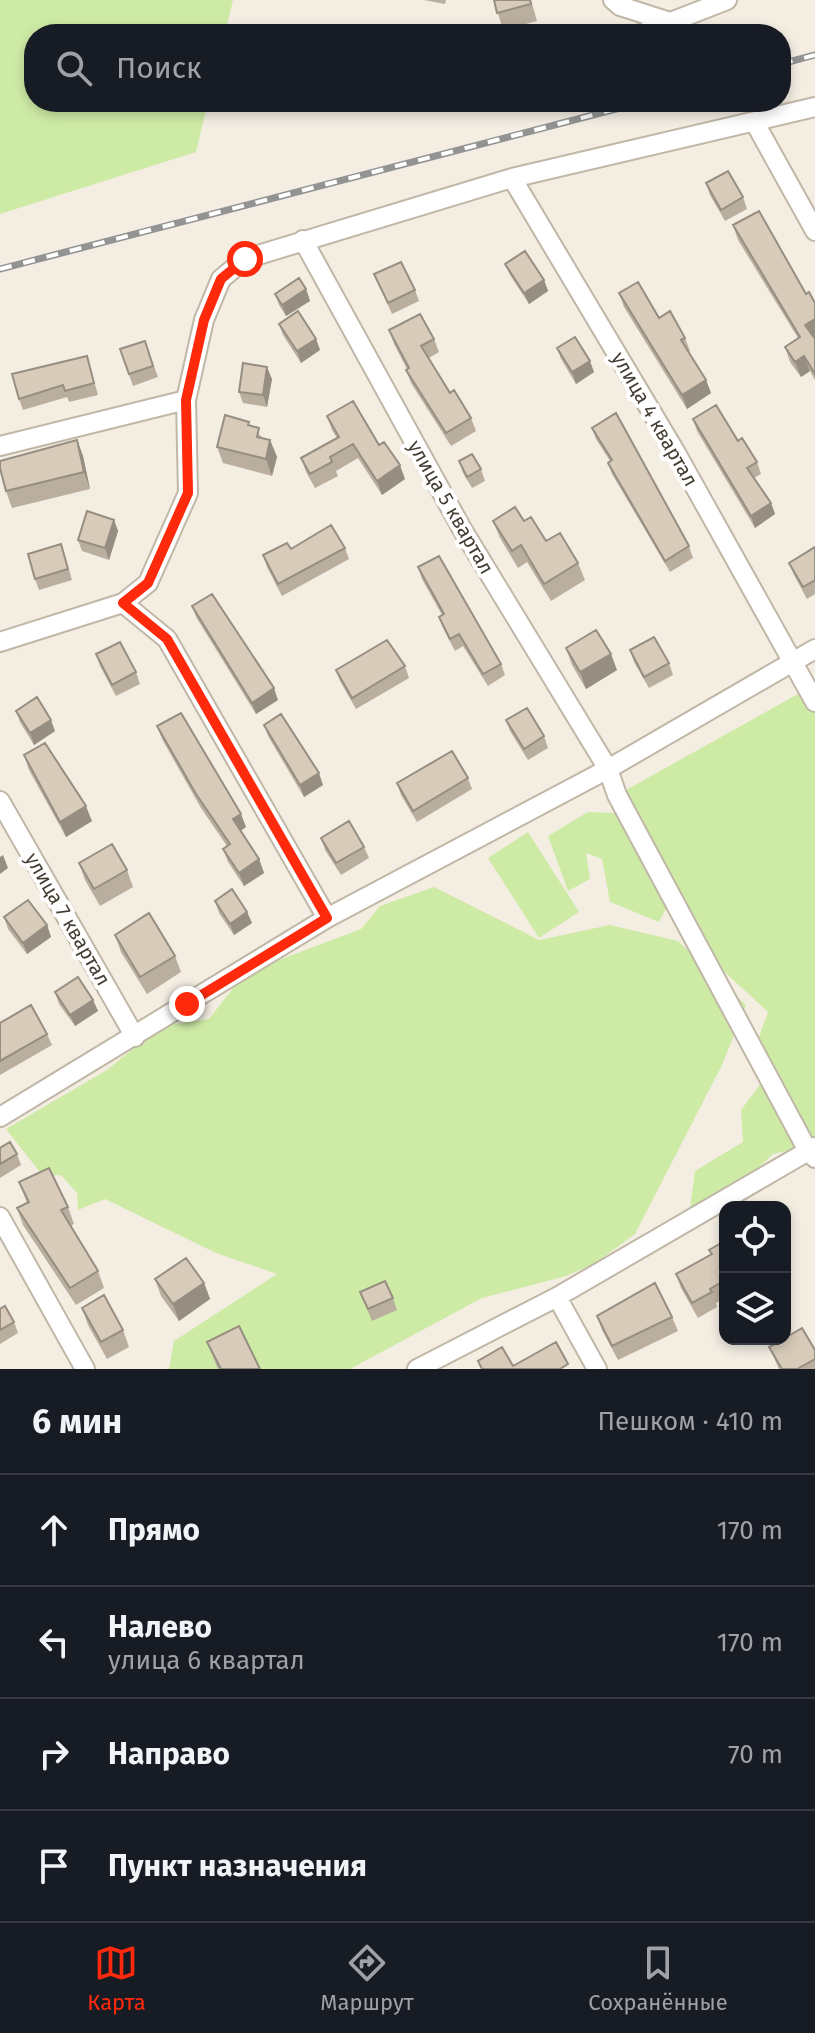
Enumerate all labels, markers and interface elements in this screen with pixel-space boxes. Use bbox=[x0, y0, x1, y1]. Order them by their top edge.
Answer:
search box bbox=[24, 24, 791, 112]
icon: search bbox=[52, 46, 96, 90]
text: Поиск bbox=[116, 50, 202, 86]
route start bbox=[227, 241, 263, 277]
street label: улица 4 квартал bbox=[607, 347, 703, 491]
street label: улица 5 квартал bbox=[403, 436, 499, 578]
street label: улица 7 квартал bbox=[20, 848, 116, 990]
route end bbox=[169, 986, 205, 1022]
map controls bbox=[719, 1201, 791, 1345]
button: locate bbox=[719, 1201, 791, 1273]
button: layers bbox=[719, 1273, 791, 1345]
text: 6 мин bbox=[32, 1401, 122, 1442]
text: Пешком · 410 m bbox=[597, 1406, 783, 1437]
icon: ahead bbox=[32, 1508, 76, 1552]
text: Прямо bbox=[108, 1512, 200, 1548]
text: 170 m bbox=[717, 1515, 783, 1546]
text: Налево bbox=[108, 1609, 212, 1645]
icon: left bbox=[32, 1620, 76, 1664]
text: 170 m bbox=[717, 1627, 783, 1658]
text: улица 6 квартал bbox=[108, 1645, 305, 1676]
icon: right bbox=[32, 1732, 76, 1776]
text: Направо bbox=[108, 1736, 230, 1772]
text: 70 m bbox=[728, 1739, 783, 1770]
icon: arrive bbox=[32, 1844, 76, 1888]
text: Пункт назначения bbox=[108, 1848, 367, 1884]
tab: Карта bbox=[87, 1941, 146, 2016]
tab: Маршрут bbox=[320, 1941, 414, 2016]
tab: Сохранённые bbox=[588, 1941, 728, 2016]

